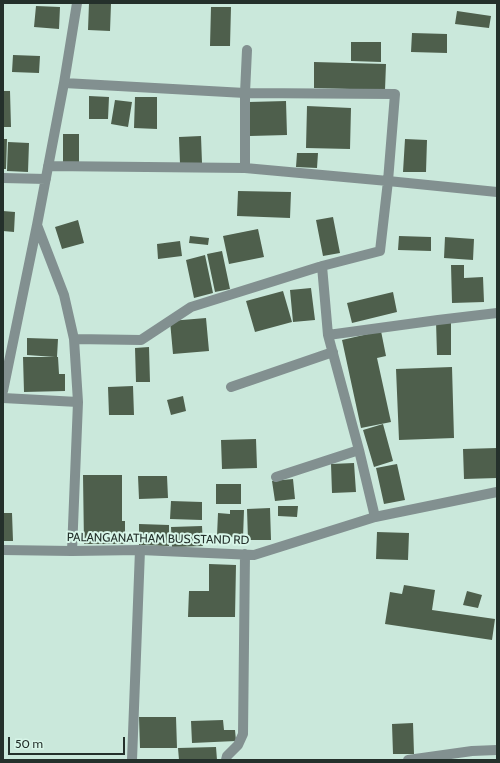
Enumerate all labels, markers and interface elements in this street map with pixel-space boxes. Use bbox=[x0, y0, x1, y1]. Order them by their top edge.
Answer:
street label: PALANGANATHAM BUS STAND RD bbox=[67, 530, 249, 548]
scale bar bbox=[10, 729, 127, 755]
text: 50 m bbox=[15, 736, 43, 751]

